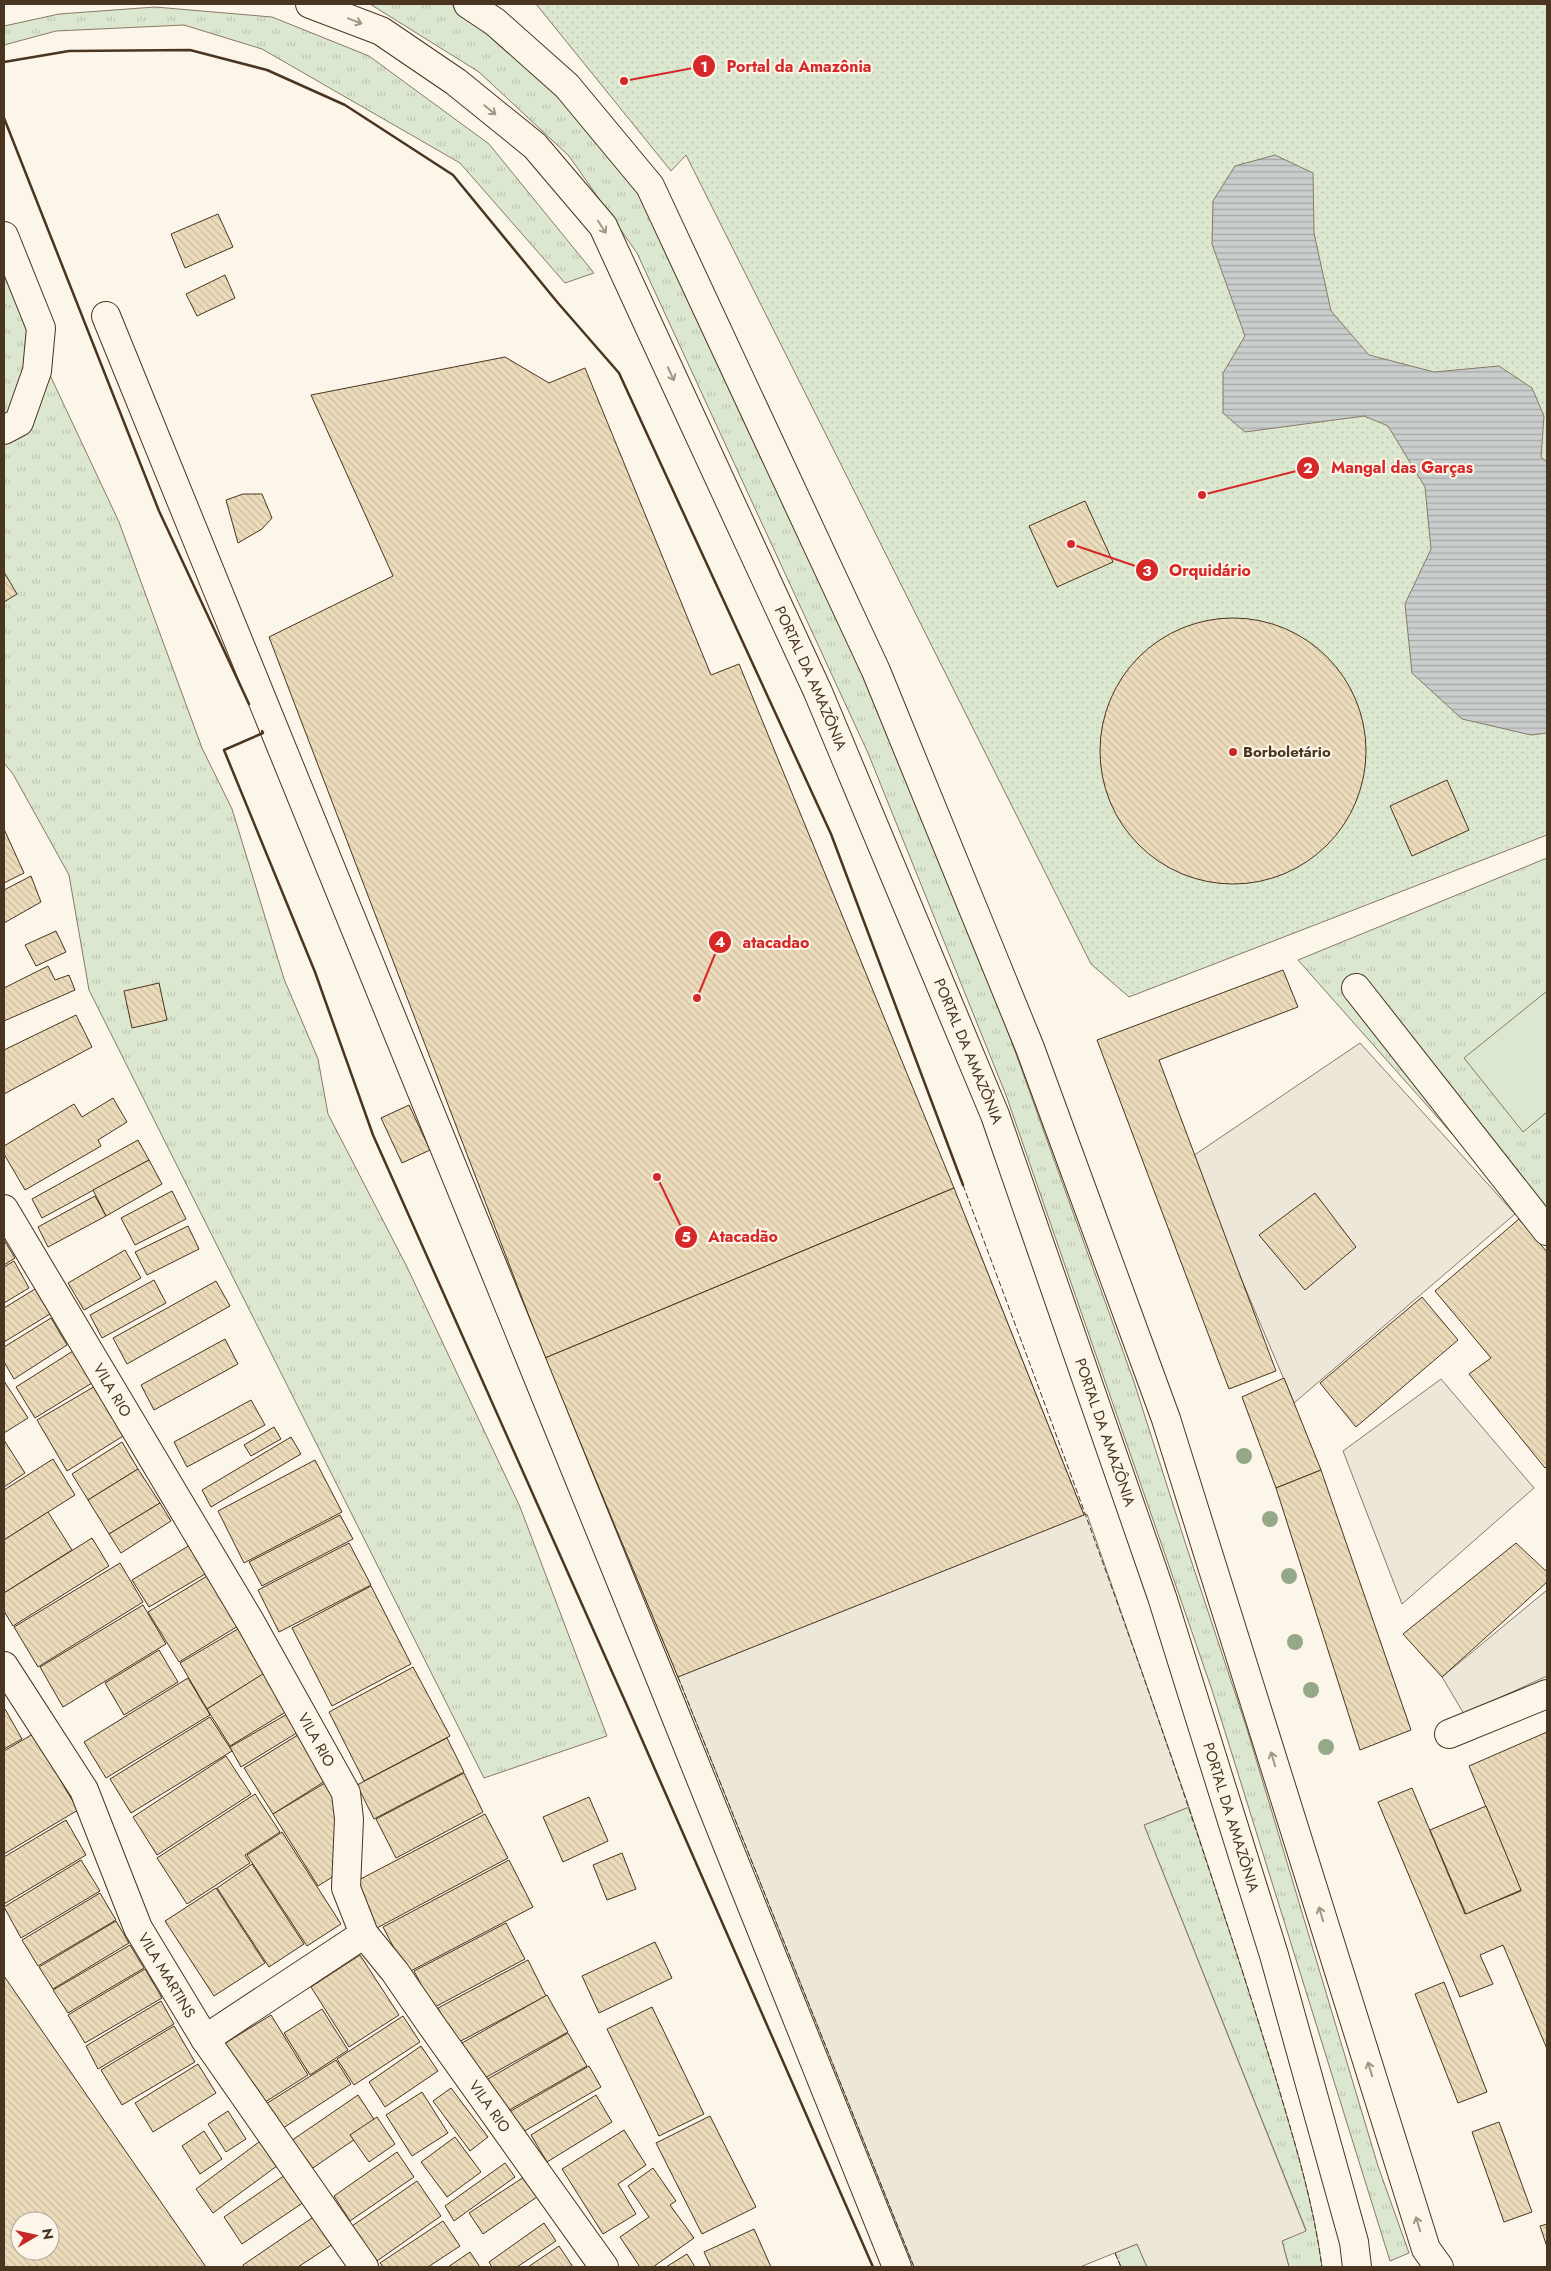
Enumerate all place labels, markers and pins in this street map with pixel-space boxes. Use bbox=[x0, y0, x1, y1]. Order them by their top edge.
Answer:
callout: Portal da Amazônia bbox=[692, 51, 881, 82]
callout: Mangal das Garças bbox=[1296, 452, 1483, 483]
callout: Orquidário bbox=[1134, 555, 1261, 586]
place label: Borboletário bbox=[1243, 741, 1331, 763]
marker: Borboletário bbox=[1227, 746, 1239, 758]
callout: atacadao bbox=[707, 927, 819, 958]
callout: Atacadão bbox=[673, 1221, 788, 1252]

